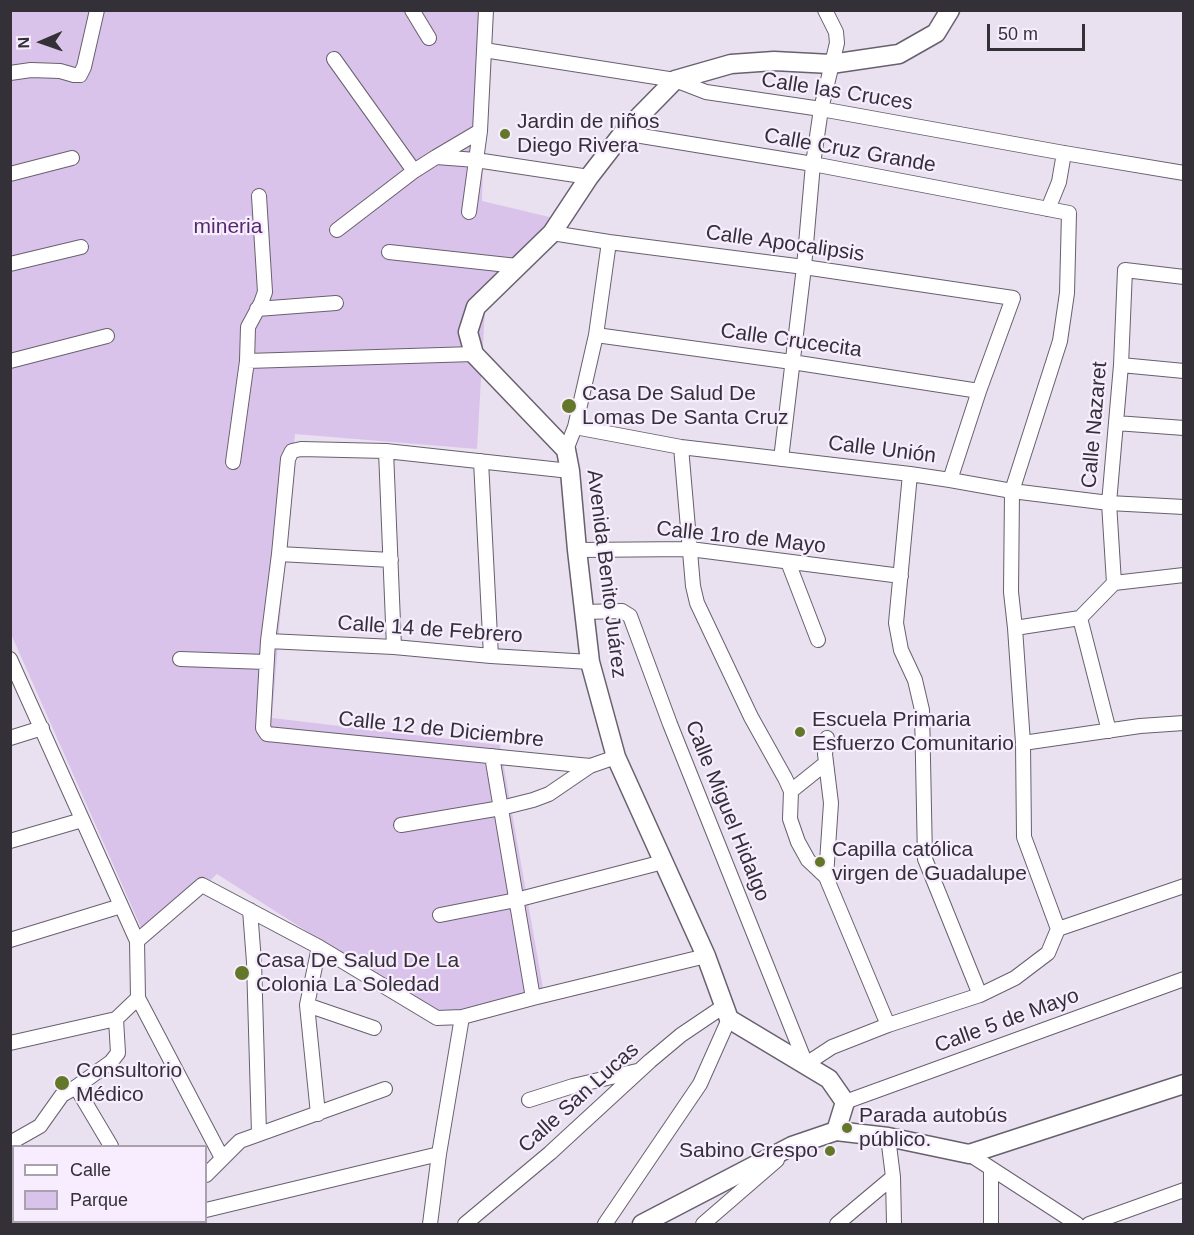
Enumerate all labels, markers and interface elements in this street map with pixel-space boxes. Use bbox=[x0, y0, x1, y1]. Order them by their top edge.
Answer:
north arrow bbox=[12, 12, 72, 72]
scale bar bbox=[990, 12, 1088, 50]
text: 50 m bbox=[998, 24, 1038, 44]
text: N bbox=[15, 37, 32, 49]
street label: Calle las Cruces bbox=[760, 68, 914, 116]
place label: Jardin de niños Diego Rivera bbox=[517, 109, 659, 159]
street label: Calle Cruz Grande bbox=[762, 123, 938, 179]
marker: Jardin de niños Diego Rivera bbox=[498, 127, 512, 141]
park label: mineria bbox=[194, 214, 262, 240]
street label: Calle Apocalipsis bbox=[704, 220, 866, 268]
street label: Calle Crucecita bbox=[719, 319, 863, 363]
street label: Calle Nazaret bbox=[1077, 361, 1113, 489]
place label: Casa De Salud De Lomas De Santa Cruz bbox=[582, 381, 789, 431]
marker: Casa De Salud De Lomas De Santa Cruz bbox=[560, 397, 578, 415]
street label: Calle Unión bbox=[827, 431, 937, 469]
street label: Avenida Benito Juárez bbox=[581, 468, 631, 680]
street label: Calle 1ro de Mayo bbox=[655, 517, 827, 559]
street label: Calle 14 de Febrero bbox=[337, 611, 523, 649]
street label: Calle 12 de Diciembre bbox=[337, 707, 545, 753]
place label: Escuela Primaria Esfuerzo Comunitario bbox=[812, 707, 1014, 757]
street label: Calle Miguel Hidalgo bbox=[679, 717, 775, 905]
marker: Escuela Primaria Esfuerzo Comunitario bbox=[793, 725, 807, 739]
place label: Capilla católica virgen de Guadalupe bbox=[832, 837, 1027, 887]
marker: Capilla católica virgen de Guadalupe bbox=[813, 855, 827, 869]
place label: Casa De Salud De La Colonia La Soledad bbox=[256, 948, 459, 998]
marker: Casa De Salud De La Colonia La Soledad bbox=[233, 964, 251, 982]
street label: Calle 5 de Mayo bbox=[931, 983, 1083, 1059]
street label: Calle San Lucas bbox=[514, 1037, 644, 1159]
place label: Consultorio Médico bbox=[76, 1058, 182, 1108]
marker: Consultorio Médico bbox=[53, 1074, 71, 1092]
place label: Parada autobús público. bbox=[859, 1103, 1007, 1153]
marker: Parada autobús público. bbox=[840, 1121, 854, 1135]
place label: Sabino Crespo bbox=[679, 1138, 818, 1164]
marker: Sabino Crespo bbox=[823, 1144, 837, 1158]
legend bbox=[12, 1145, 207, 1223]
text: Calle bbox=[70, 1160, 111, 1180]
text: Parque bbox=[70, 1190, 128, 1210]

